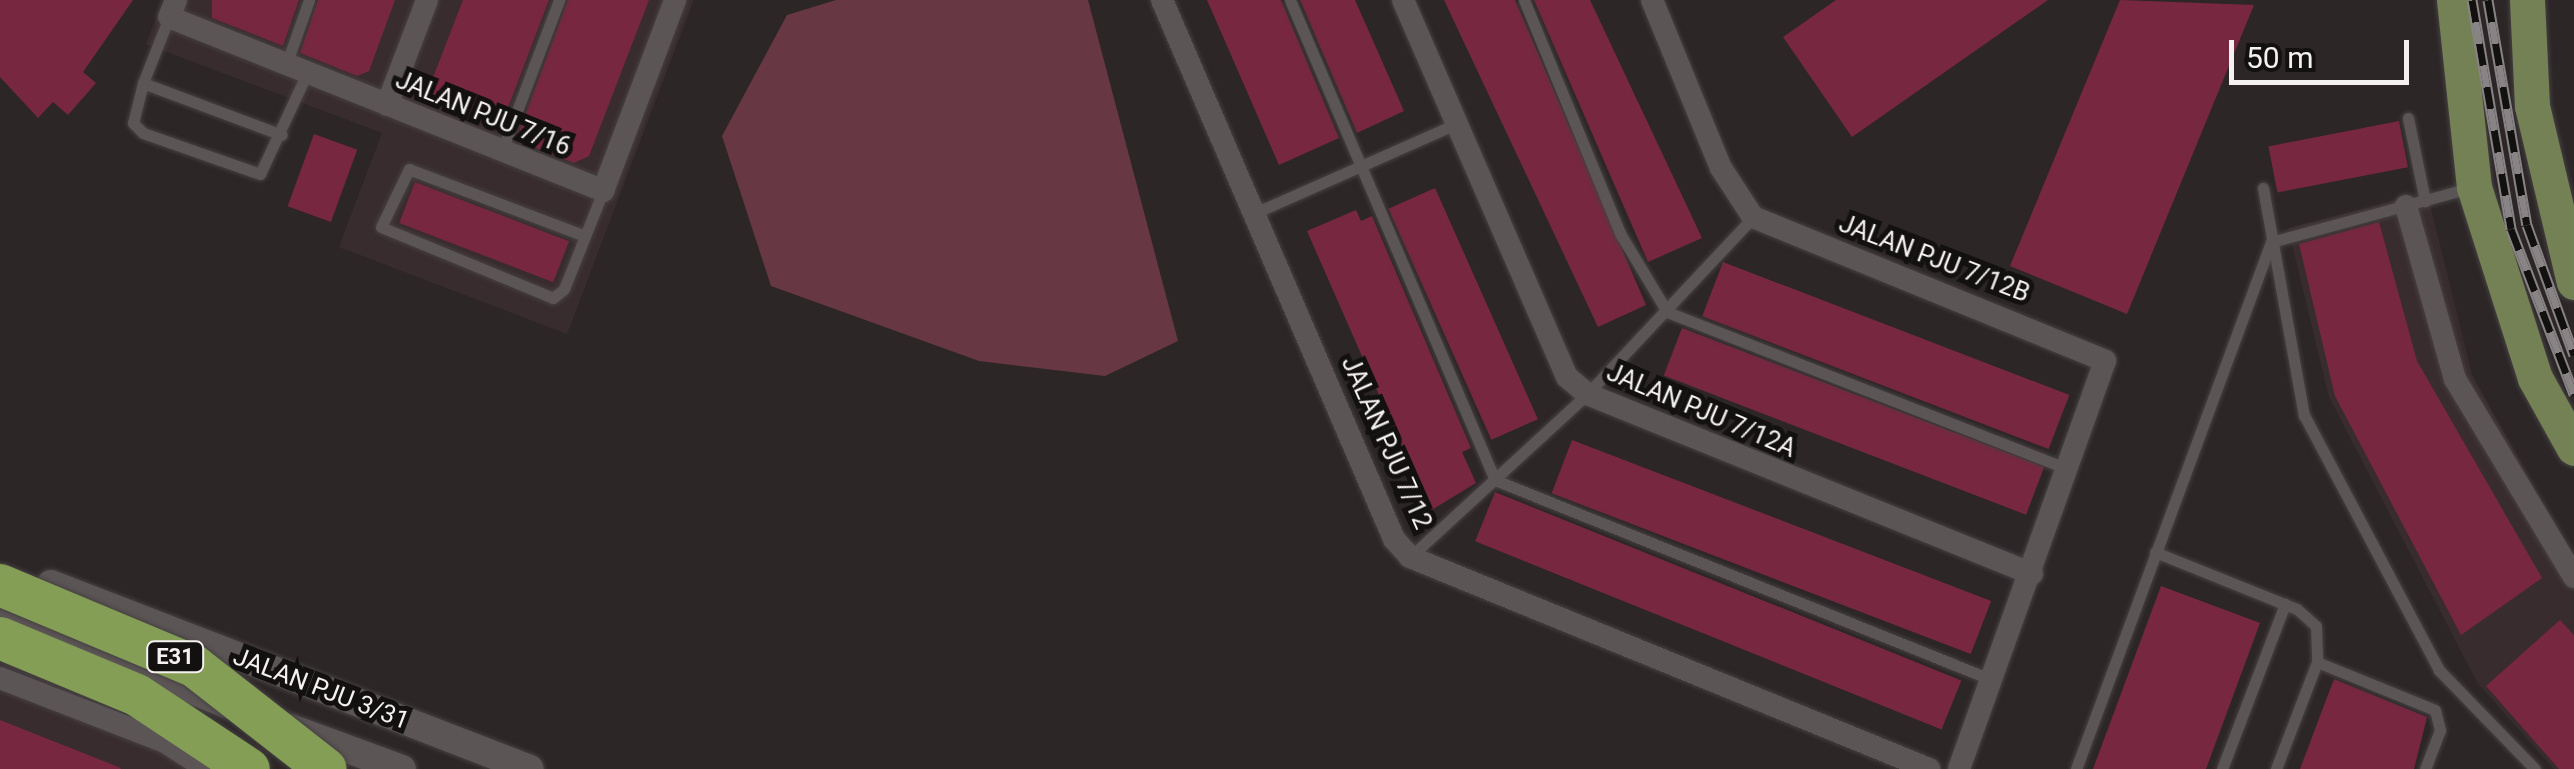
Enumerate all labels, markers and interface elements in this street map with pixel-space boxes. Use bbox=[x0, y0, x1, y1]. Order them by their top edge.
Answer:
scale bar bbox=[2234, 20, 2414, 82]
text: 50 m bbox=[2246, 40, 2313, 75]
street label: JALAN PJU 7/16 bbox=[391, 65, 575, 163]
street label: JALAN PJU 7/12B bbox=[1835, 209, 2033, 309]
street label: JALAN PJU 7/12 bbox=[1334, 352, 1438, 534]
street label: JALAN PJU 7/12A bbox=[1602, 358, 1800, 464]
road number: E31 bbox=[145, 640, 205, 674]
street label: JALAN PJU 3/31 bbox=[229, 642, 413, 736]

